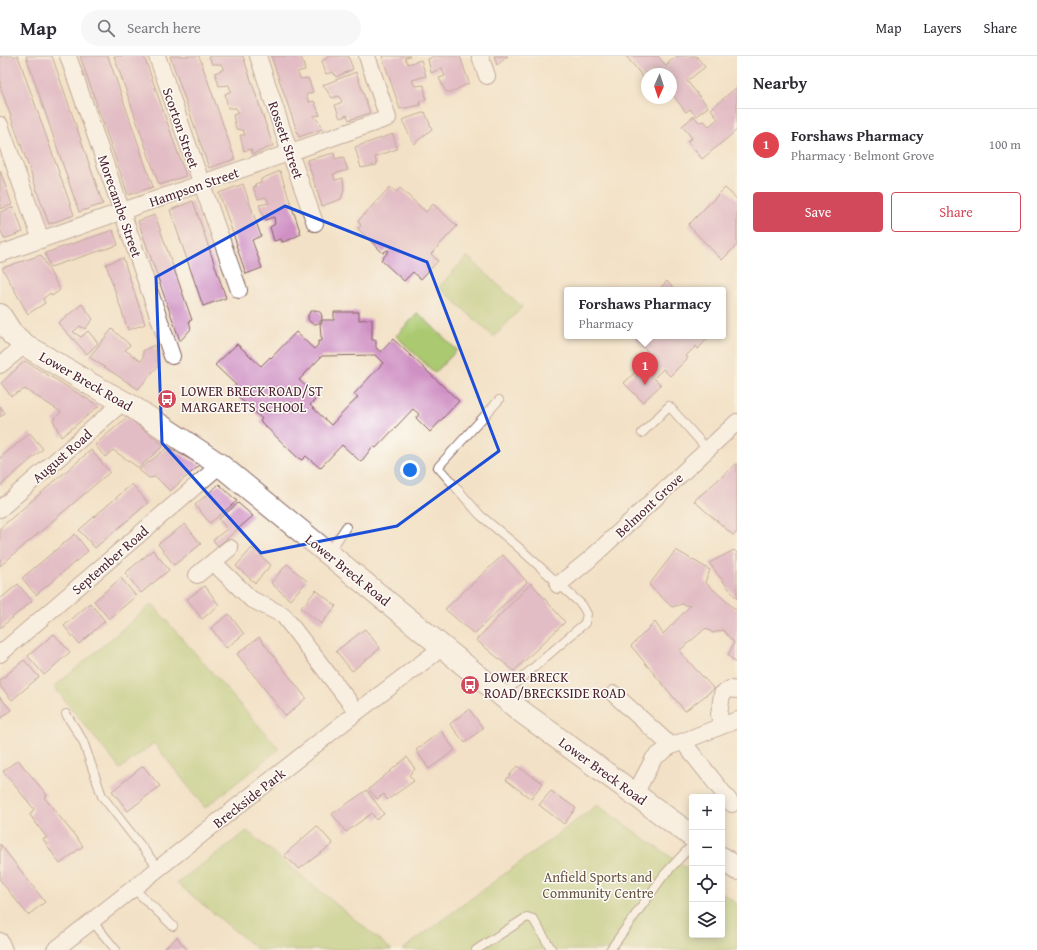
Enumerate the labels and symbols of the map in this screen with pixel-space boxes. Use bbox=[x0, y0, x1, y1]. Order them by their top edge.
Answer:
north arrow bbox=[641, 68, 677, 104]
street label: Scorton Street bbox=[158, 85, 204, 171]
street label: Rossett Street bbox=[263, 98, 309, 182]
street label: Morecambe Street bbox=[93, 152, 147, 260]
street label: Hampson Street bbox=[146, 162, 242, 212]
street label: Lower Breck Road bbox=[36, 346, 137, 416]
pin: 1 bbox=[632, 352, 658, 385]
place label: LOWER BRECK ROAD/ST MARGARETS SCHOOL bbox=[181, 381, 323, 417]
bus stop icon: LOWER BRECK ROAD/ST MARGARETS SCHOOL bbox=[156, 388, 178, 410]
street label: August Road bbox=[28, 424, 97, 488]
your location bbox=[400, 460, 420, 480]
street label: Belmont Grove bbox=[610, 468, 688, 542]
street label: September Road bbox=[67, 521, 153, 599]
street label: Lower Breck Road bbox=[301, 529, 395, 611]
place label: LOWER BRECK ROAD/BRECKSIDE ROAD bbox=[484, 667, 626, 703]
bus stop icon: LOWER BRECK ROAD/BRECKSIDE ROAD bbox=[459, 674, 481, 696]
street label: Lower Breck Road bbox=[555, 732, 652, 810]
street label: Breckside Park bbox=[209, 763, 290, 833]
park label: Anfield Sports and Community Centre bbox=[542, 867, 654, 903]

